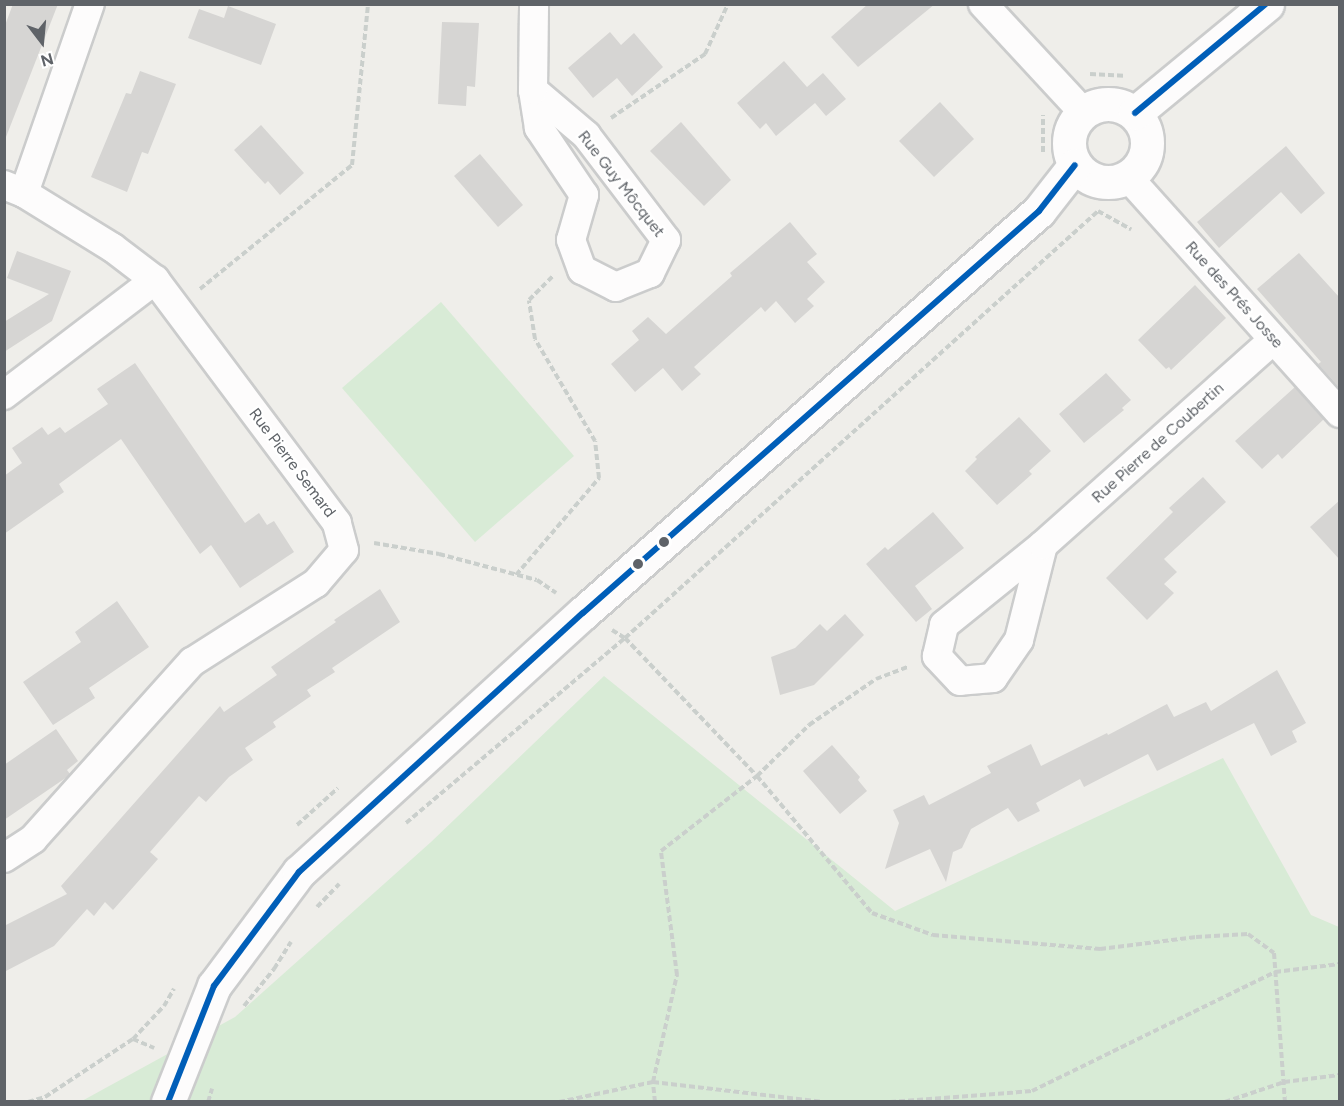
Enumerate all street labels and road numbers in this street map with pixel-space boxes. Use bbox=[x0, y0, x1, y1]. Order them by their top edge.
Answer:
street label: Rue Guy Môcquet bbox=[574, 127, 668, 241]
street label: Rue des Prés Josse bbox=[1181, 238, 1287, 352]
street label: Rue Pierre de Coubertin bbox=[1088, 379, 1228, 507]
street label: Rue Pierre Semard bbox=[245, 405, 339, 521]

